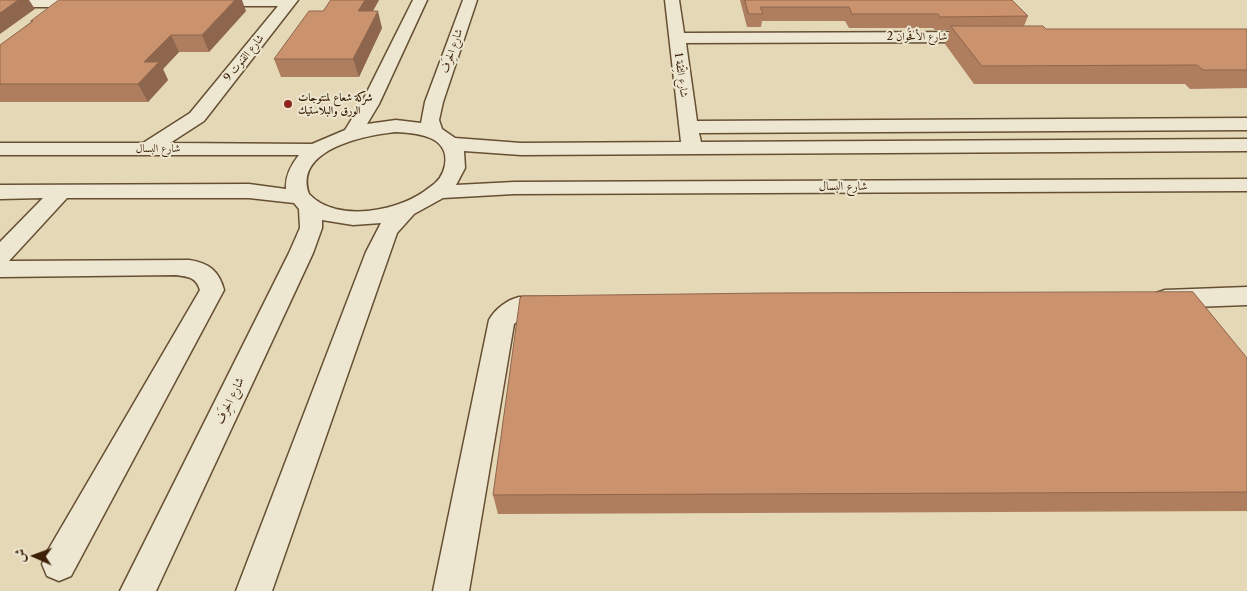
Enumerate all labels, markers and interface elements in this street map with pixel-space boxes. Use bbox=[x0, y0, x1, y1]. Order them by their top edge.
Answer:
street label: شارع الحِرَف bbox=[438, 27, 466, 75]
street label: شارع الأقحُوان 2 bbox=[887, 30, 947, 44]
street label: شارع القنوت 9 bbox=[221, 32, 267, 84]
street label: شارع الثِّقة 1 bbox=[671, 52, 691, 98]
place label: شركة شعاع لمنتوجات الورق والبلاستيك bbox=[298, 91, 372, 117]
marker: شركة شعاع لمنتوجات الورق والبلاستيك bbox=[282, 98, 294, 110]
street label: شارع البسال bbox=[136, 142, 180, 156]
street label: شارع البسال bbox=[819, 180, 867, 194]
street label: شارع الحِرَف bbox=[213, 375, 247, 427]
north arrow bbox=[10, 531, 60, 581]
text: ش bbox=[11, 548, 29, 563]

